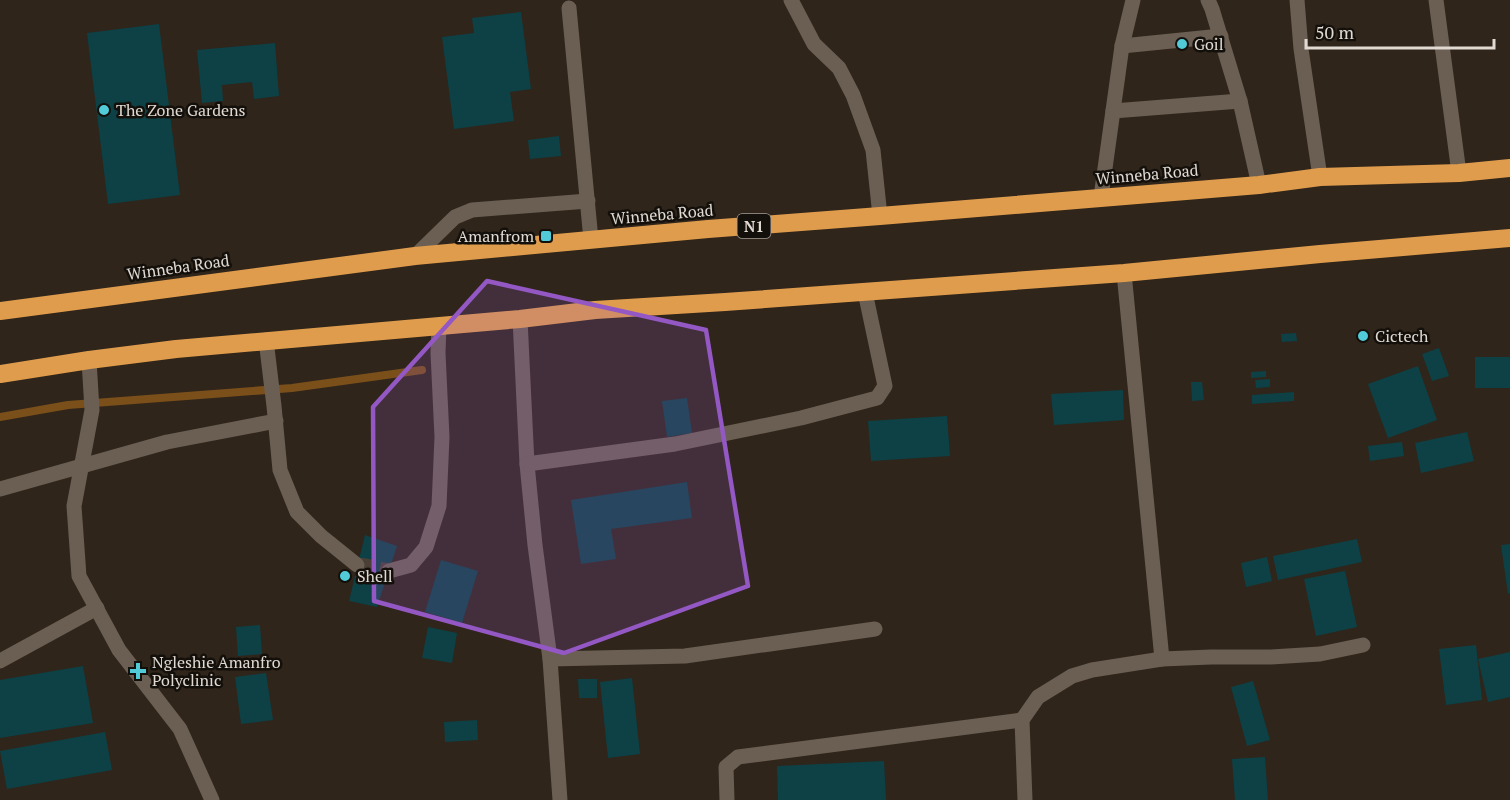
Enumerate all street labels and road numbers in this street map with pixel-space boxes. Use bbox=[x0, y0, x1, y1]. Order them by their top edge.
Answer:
street label: Winneba Road bbox=[1095, 159, 1199, 189]
street label: Winneba Road bbox=[610, 199, 714, 229]
road number: N1 bbox=[738, 214, 771, 238]
street label: Winneba Road bbox=[125, 249, 231, 285]

